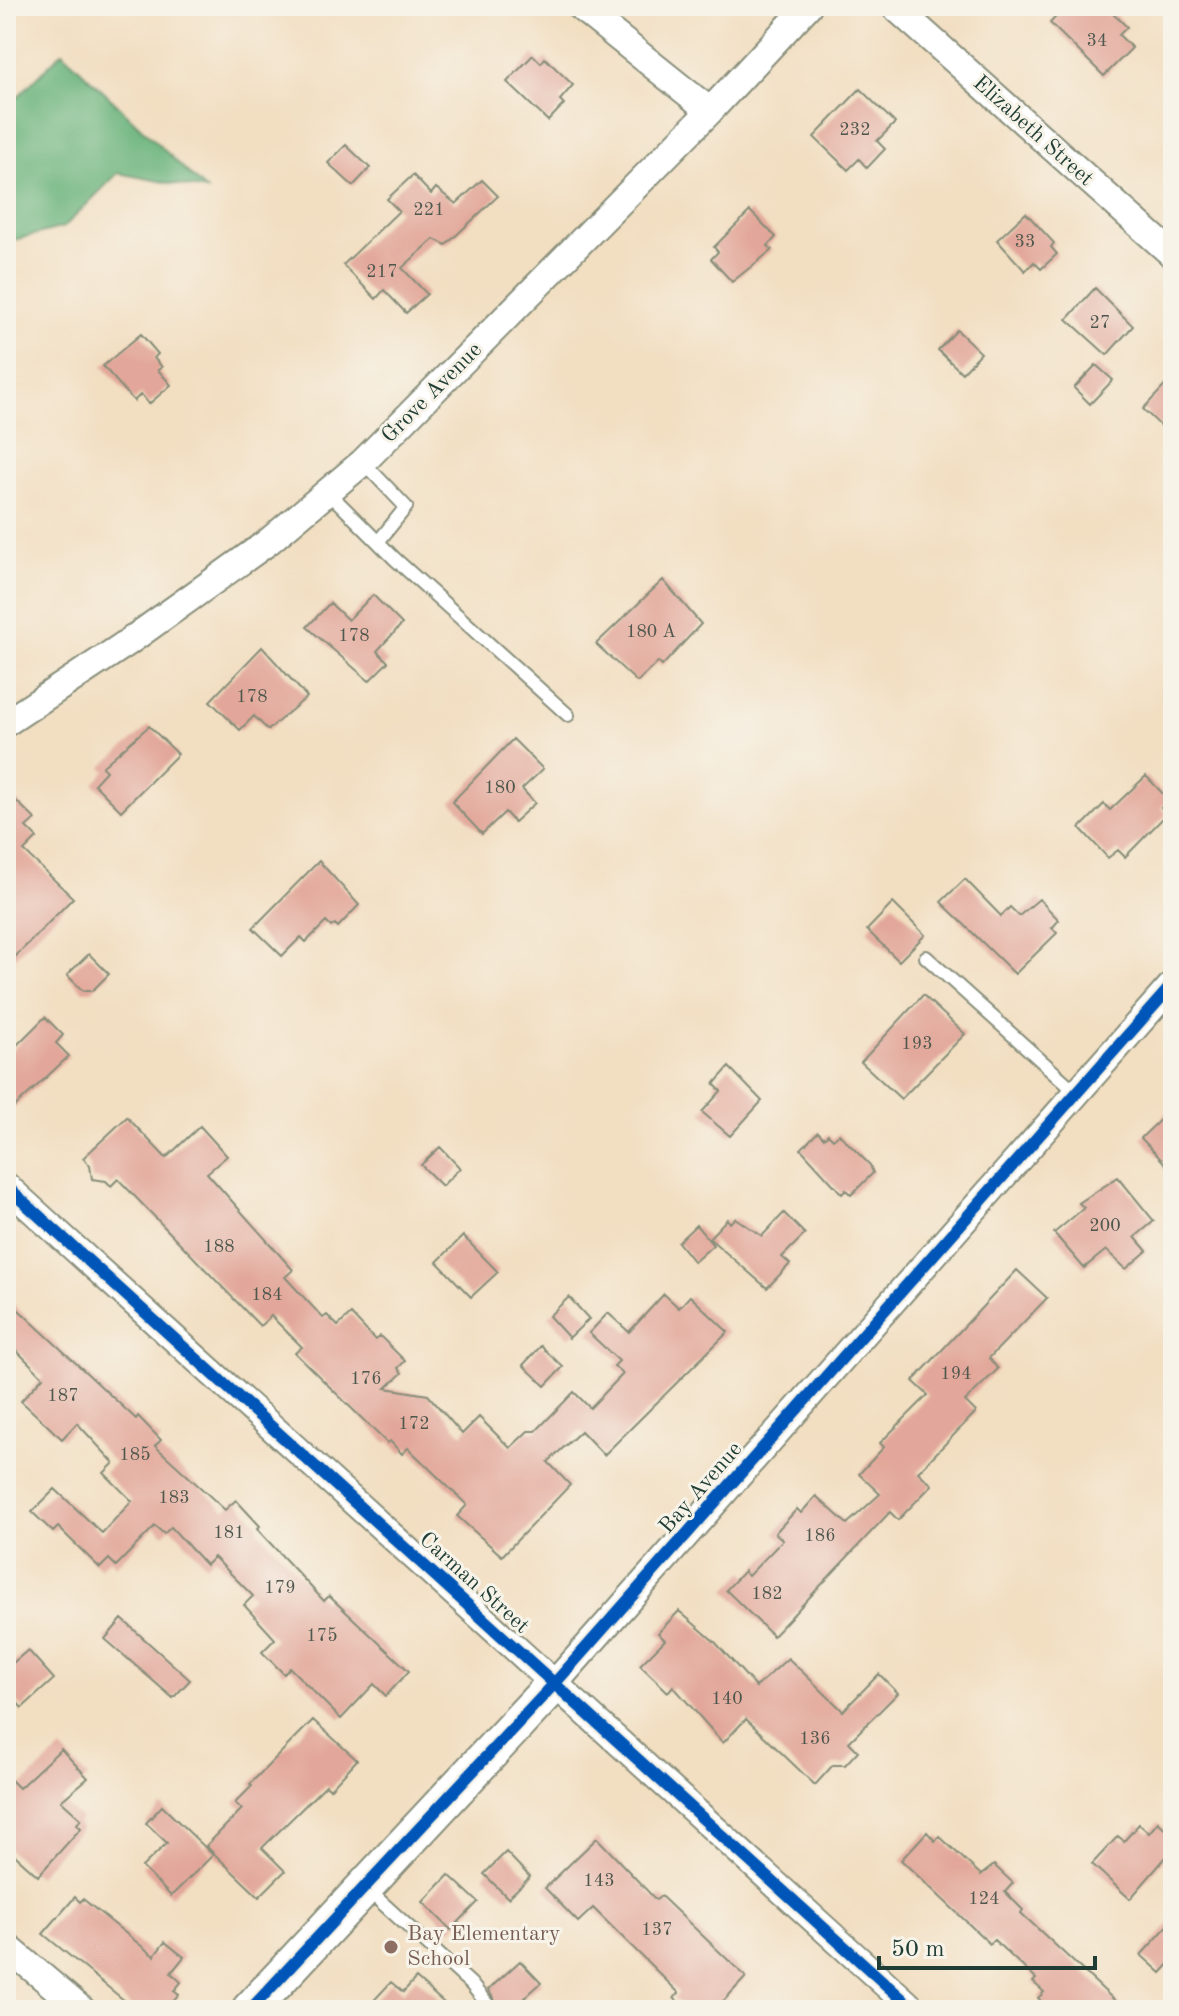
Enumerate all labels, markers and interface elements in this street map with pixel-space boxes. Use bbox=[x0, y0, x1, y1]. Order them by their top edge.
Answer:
house number: 34 bbox=[1087, 32, 1107, 50]
street label: Elizabeth Street bbox=[969, 72, 1097, 190]
house number: 232 bbox=[839, 121, 871, 139]
house number: 221 bbox=[413, 201, 445, 219]
house number: 33 bbox=[1015, 233, 1035, 251]
house number: 217 bbox=[366, 263, 398, 281]
house number: 27 bbox=[1090, 314, 1110, 332]
street label: Grove Avenue bbox=[378, 339, 486, 447]
house number: 180 A bbox=[626, 623, 676, 641]
house number: 178 bbox=[338, 627, 370, 645]
house number: 178 bbox=[236, 688, 268, 706]
house number: 180 bbox=[484, 779, 516, 797]
house number: 193 bbox=[901, 1035, 933, 1053]
house number: 200 bbox=[1089, 1217, 1121, 1235]
house number: 188 bbox=[203, 1238, 235, 1256]
house number: 184 bbox=[251, 1286, 283, 1304]
house number: 194 bbox=[940, 1365, 972, 1383]
house number: 176 bbox=[350, 1370, 382, 1388]
house number: 187 bbox=[47, 1387, 79, 1405]
house number: 172 bbox=[398, 1415, 430, 1433]
street label: Bay Avenue bbox=[656, 1438, 746, 1538]
house number: 185 bbox=[119, 1446, 151, 1464]
house number: 183 bbox=[158, 1489, 190, 1507]
house number: 181 bbox=[213, 1524, 245, 1542]
house number: 186 bbox=[804, 1527, 836, 1545]
street label: Carman Street bbox=[415, 1528, 533, 1638]
house number: 179 bbox=[264, 1579, 296, 1597]
house number: 182 bbox=[751, 1585, 783, 1603]
house number: 175 bbox=[306, 1627, 338, 1645]
house number: 140 bbox=[711, 1690, 743, 1708]
house number: 136 bbox=[799, 1730, 831, 1748]
house number: 143 bbox=[583, 1872, 615, 1890]
house number: 124 bbox=[968, 1890, 1000, 1908]
scale bar bbox=[879, 1920, 1095, 1970]
house number: 137 bbox=[641, 1921, 673, 1939]
place label: Bay Elementary School bbox=[407, 1923, 561, 1970]
marker: Bay Elementary School bbox=[382, 1938, 400, 1956]
text: 50 m bbox=[891, 1938, 945, 1962]

